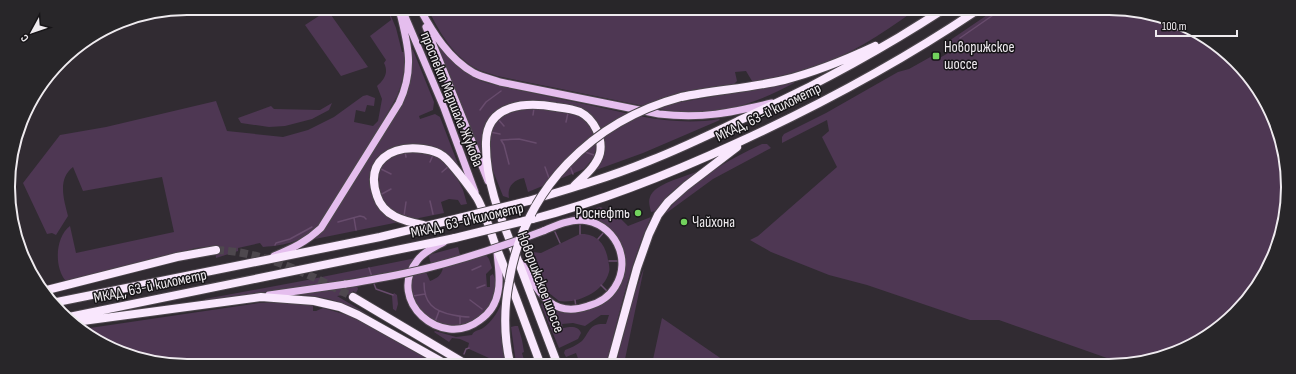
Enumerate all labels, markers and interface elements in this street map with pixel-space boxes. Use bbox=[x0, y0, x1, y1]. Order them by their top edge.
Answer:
north arrow bbox=[12, 12, 52, 52]
scale bar bbox=[1156, 12, 1237, 38]
text: 100 m bbox=[1162, 19, 1187, 34]
street label: проспект Маршала Жукова bbox=[416, 29, 487, 170]
text: С bbox=[18, 31, 32, 44]
place label: Новорижское шоссе bbox=[944, 38, 1015, 74]
marker: Новорижское шоссе bbox=[931, 51, 941, 61]
street label: МКАД, 63-й километр bbox=[712, 79, 824, 146]
street label: МКАД, 63-й километр bbox=[409, 198, 525, 243]
place label: Роснефть bbox=[576, 204, 630, 223]
marker: Роснефть bbox=[633, 208, 643, 218]
place label: Чайхона bbox=[692, 213, 735, 232]
marker: Чайхона bbox=[679, 217, 689, 227]
street label: Новорижское шоссе bbox=[513, 229, 569, 335]
street label: МКАД, 63-й километр bbox=[92, 265, 208, 308]

